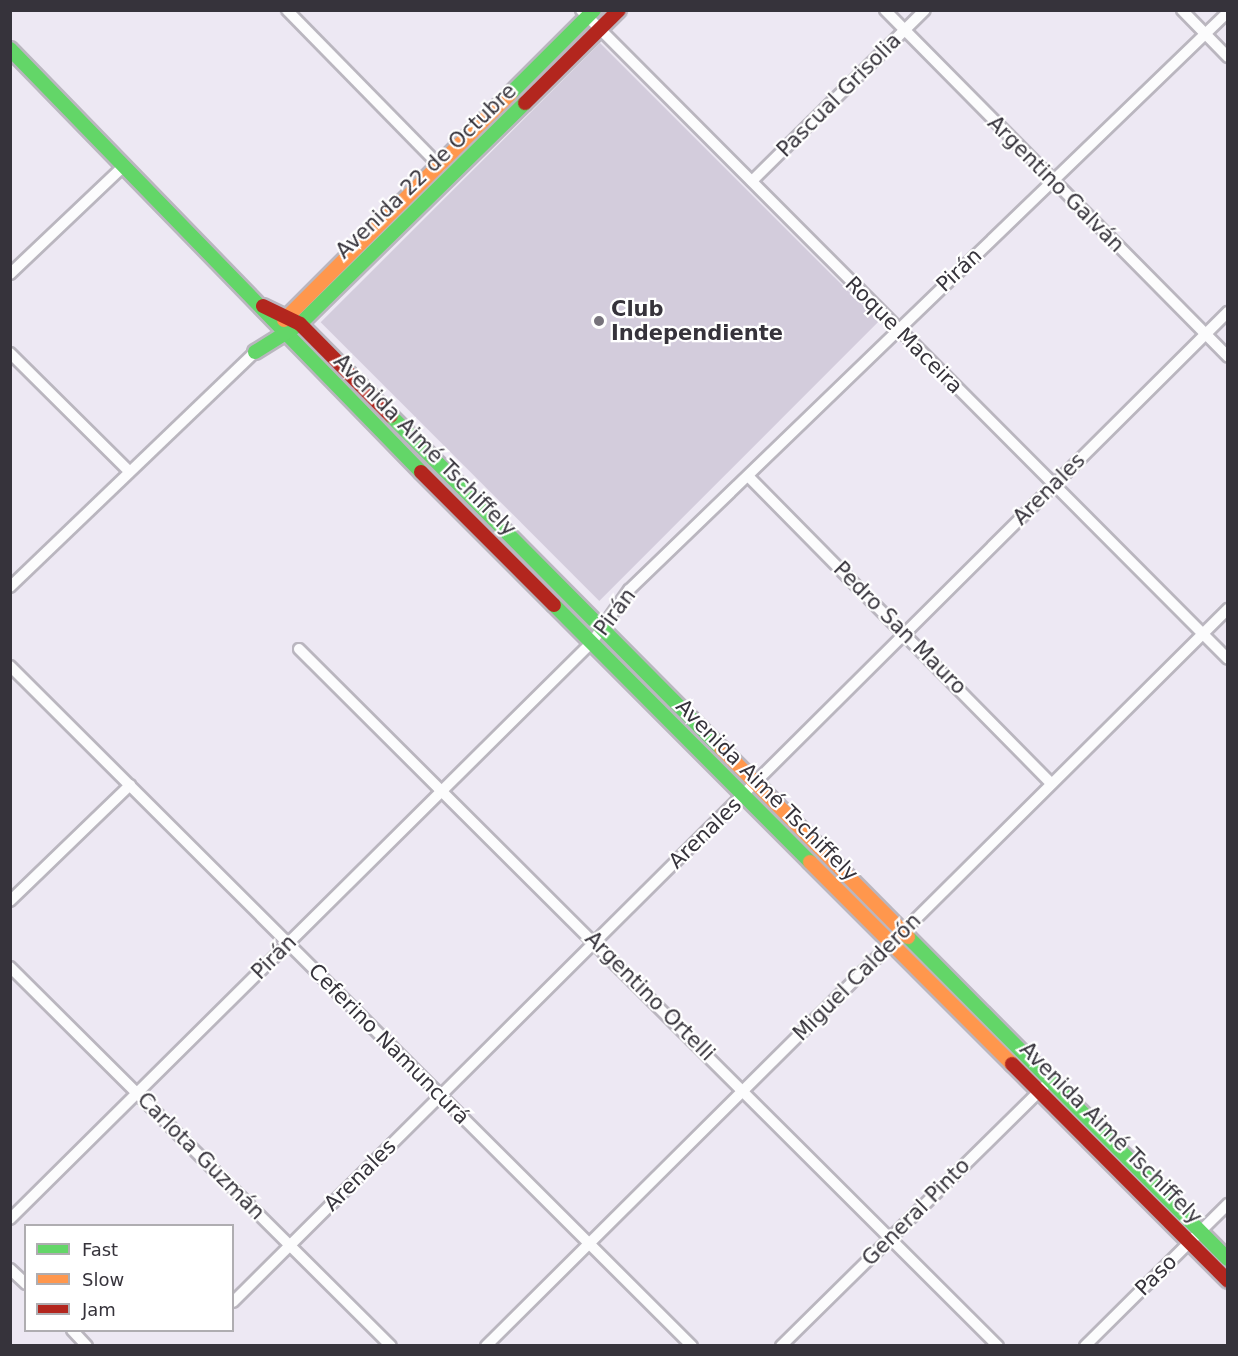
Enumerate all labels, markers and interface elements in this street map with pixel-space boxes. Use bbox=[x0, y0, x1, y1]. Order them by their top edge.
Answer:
street label: Pascual Grisolia bbox=[772, 28, 906, 162]
street label: Avenida 22 de Octubre bbox=[331, 78, 521, 264]
street label: Argentino Galván bbox=[983, 111, 1129, 257]
street label: Pirán bbox=[931, 243, 987, 297]
street label: Roque Maceira bbox=[840, 271, 968, 399]
place label: Club Independiente bbox=[611, 296, 783, 346]
marker: Club Independiente bbox=[592, 314, 606, 328]
street label: Avenida Aimé Tschiffely bbox=[329, 349, 521, 541]
street label: Arenales bbox=[1008, 448, 1090, 530]
street label: Pedro San Mauro bbox=[828, 556, 972, 700]
street label: Pirán bbox=[589, 583, 641, 641]
street label: Avenida Aimé Tschiffely bbox=[671, 694, 863, 886]
street label: Arenales bbox=[663, 792, 747, 874]
street label: Miguel Calderón bbox=[788, 908, 926, 1046]
street label: Argentino Ortelli bbox=[580, 926, 720, 1066]
street label: Pirán bbox=[246, 929, 302, 985]
street label: Ceferino Namuncurá bbox=[303, 958, 475, 1130]
street label: Avenida Aimé Tschiffely bbox=[1015, 1037, 1207, 1229]
street label: Carlota Guzmán bbox=[132, 1087, 270, 1225]
street label: Arenales bbox=[319, 1134, 401, 1216]
street label: General Pinto bbox=[857, 1153, 975, 1271]
legend bbox=[24, 1224, 234, 1332]
text: Fast bbox=[82, 1239, 118, 1260]
street label: Paso bbox=[1130, 1249, 1182, 1301]
text: Slow bbox=[82, 1269, 124, 1290]
text: Jam bbox=[82, 1299, 116, 1320]

